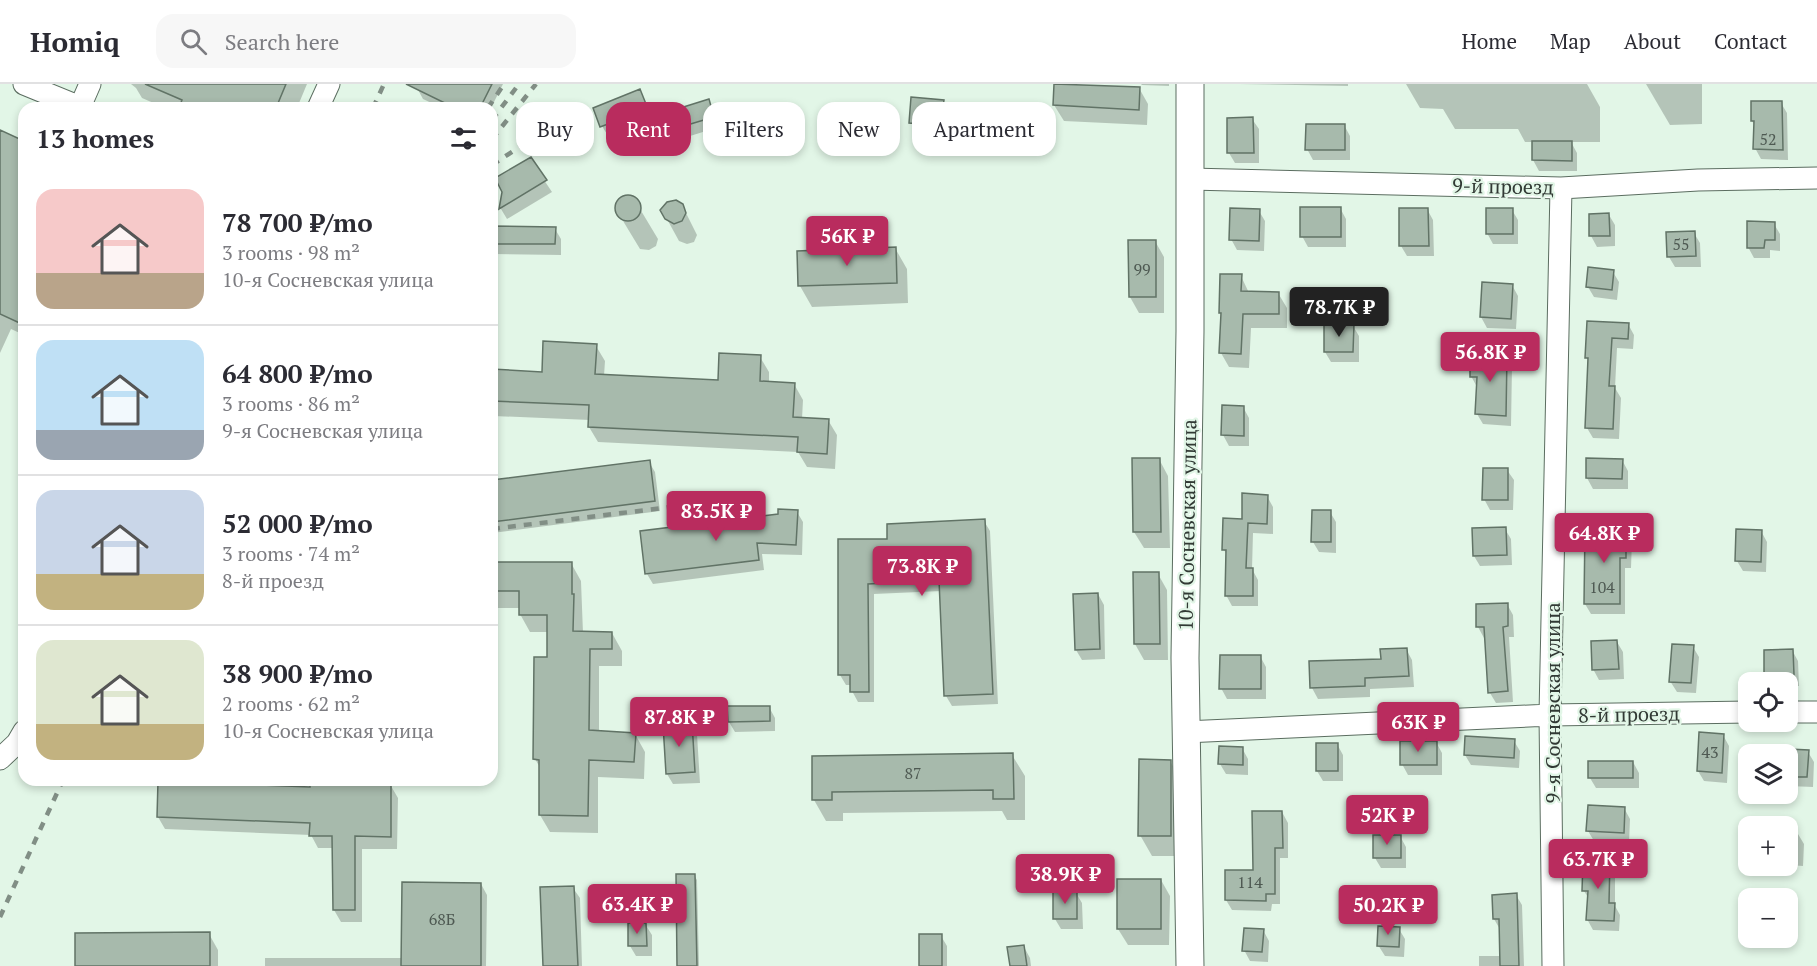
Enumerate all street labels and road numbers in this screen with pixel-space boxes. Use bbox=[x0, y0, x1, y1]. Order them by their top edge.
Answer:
street label: 9-й проезд bbox=[1452, 172, 1554, 200]
street label: 10-я Сосневская улица bbox=[1172, 419, 1202, 631]
street label: 9-я Сосневская улица bbox=[1539, 602, 1566, 804]
street label: 8-й проезд bbox=[1578, 700, 1680, 728]

